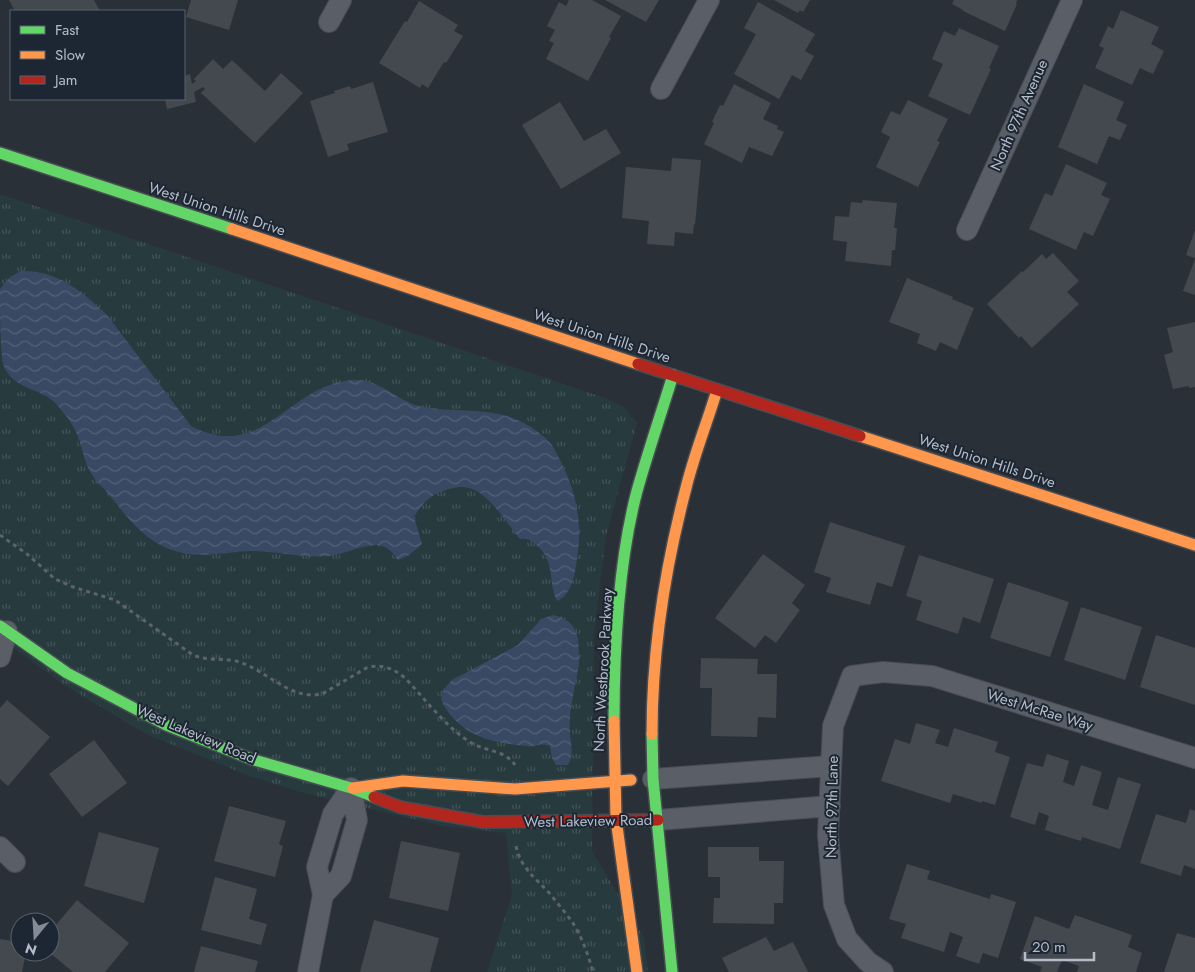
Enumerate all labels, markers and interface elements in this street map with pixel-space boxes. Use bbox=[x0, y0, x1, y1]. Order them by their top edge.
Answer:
legend bbox=[10, 10, 185, 100]
text: Fast bbox=[55, 19, 79, 41]
text: Slow bbox=[55, 44, 86, 66]
street label: North 97th Avenue bbox=[985, 56, 1054, 174]
text: Jam bbox=[53, 69, 78, 91]
street label: West Union Hills Drive bbox=[146, 176, 288, 242]
street label: West Union Hills Drive bbox=[531, 303, 673, 369]
street label: West Union Hills Drive bbox=[916, 428, 1058, 494]
street label: North Westbrook Parkway bbox=[588, 587, 618, 752]
street label: West McRae Way bbox=[984, 683, 1096, 737]
street label: West Lakeview Road bbox=[133, 699, 259, 769]
street label: North 97th Lane bbox=[820, 755, 844, 858]
street label: West Lakeview Road bbox=[524, 809, 652, 833]
north arrow bbox=[10, 912, 60, 962]
scale bar bbox=[1025, 930, 1094, 962]
text: 20 m bbox=[1032, 936, 1066, 958]
text: N bbox=[23, 938, 39, 961]

